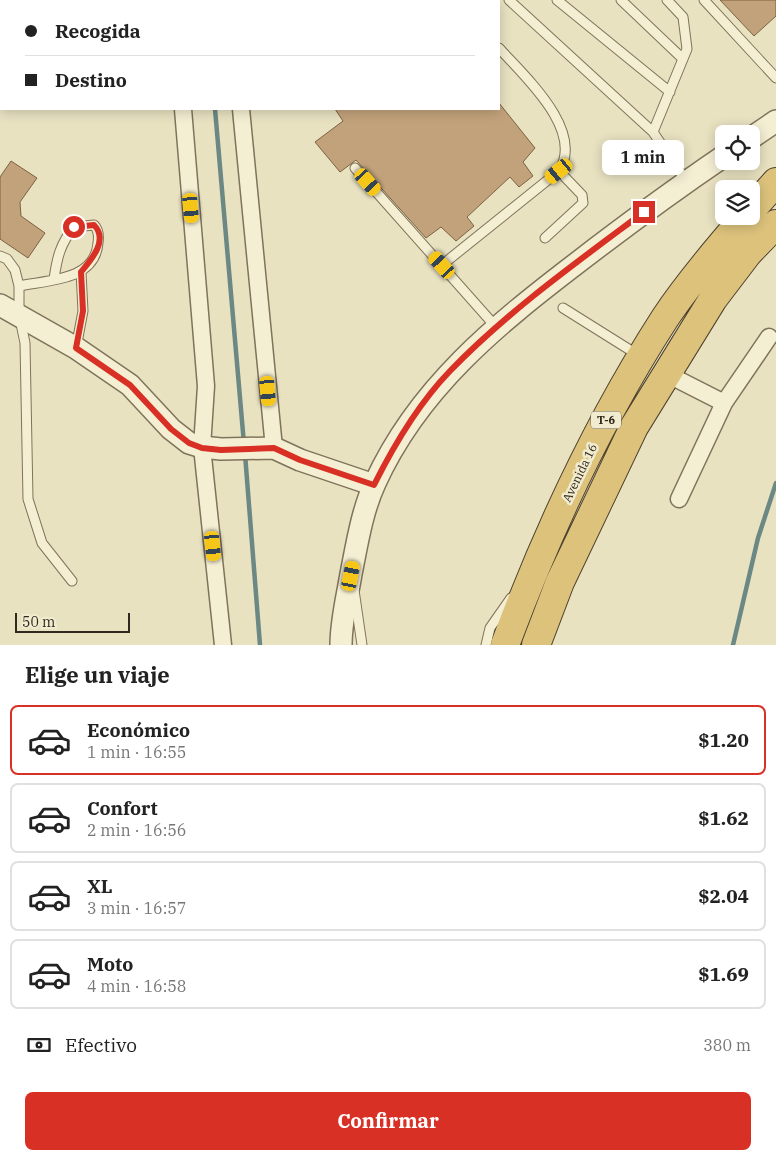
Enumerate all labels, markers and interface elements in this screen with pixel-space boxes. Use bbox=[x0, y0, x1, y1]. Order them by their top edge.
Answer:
text: Recogida bbox=[55, 19, 141, 43]
text: Destino bbox=[55, 68, 127, 92]
map controls bbox=[715, 125, 760, 225]
button: locate bbox=[715, 125, 760, 170]
callout: 1 min bbox=[603, 140, 685, 174]
text: 1 min bbox=[621, 147, 665, 167]
car bbox=[542, 156, 575, 186]
car bbox=[352, 166, 383, 198]
button: layers bbox=[715, 180, 760, 225]
car bbox=[182, 192, 199, 224]
route end bbox=[633, 201, 655, 223]
route start bbox=[63, 216, 85, 238]
car bbox=[426, 249, 457, 281]
car bbox=[259, 375, 276, 407]
road number: T-6 bbox=[591, 412, 621, 428]
street label: Avenida 16 bbox=[559, 441, 600, 504]
car bbox=[203, 530, 222, 562]
car bbox=[340, 560, 361, 592]
scale bar bbox=[15, 610, 130, 633]
text: 50 m bbox=[22, 613, 55, 631]
text: Elige un viaje bbox=[25, 660, 170, 689]
icon: car bbox=[27, 718, 72, 763]
text: Económico bbox=[87, 718, 190, 742]
text: $1.20 bbox=[698, 728, 749, 752]
text: 1 min · 16:55 bbox=[87, 742, 186, 762]
icon: car bbox=[27, 796, 72, 841]
text: Confort bbox=[87, 796, 158, 820]
text: $1.62 bbox=[698, 806, 749, 830]
text: 2 min · 16:56 bbox=[87, 820, 186, 840]
icon: car bbox=[27, 874, 72, 919]
text: XL bbox=[87, 874, 113, 898]
text: $2.04 bbox=[698, 884, 749, 908]
text: 3 min · 16:57 bbox=[87, 898, 186, 918]
icon: car bbox=[27, 952, 72, 997]
text: Moto bbox=[87, 952, 133, 976]
text: $1.69 bbox=[698, 962, 749, 986]
text: 4 min · 16:58 bbox=[87, 976, 186, 996]
icon: cash bbox=[25, 1031, 53, 1059]
text: Efectivo bbox=[65, 1033, 137, 1057]
text: 380 m bbox=[703, 1035, 751, 1055]
button: Confirmar bbox=[25, 1092, 751, 1150]

